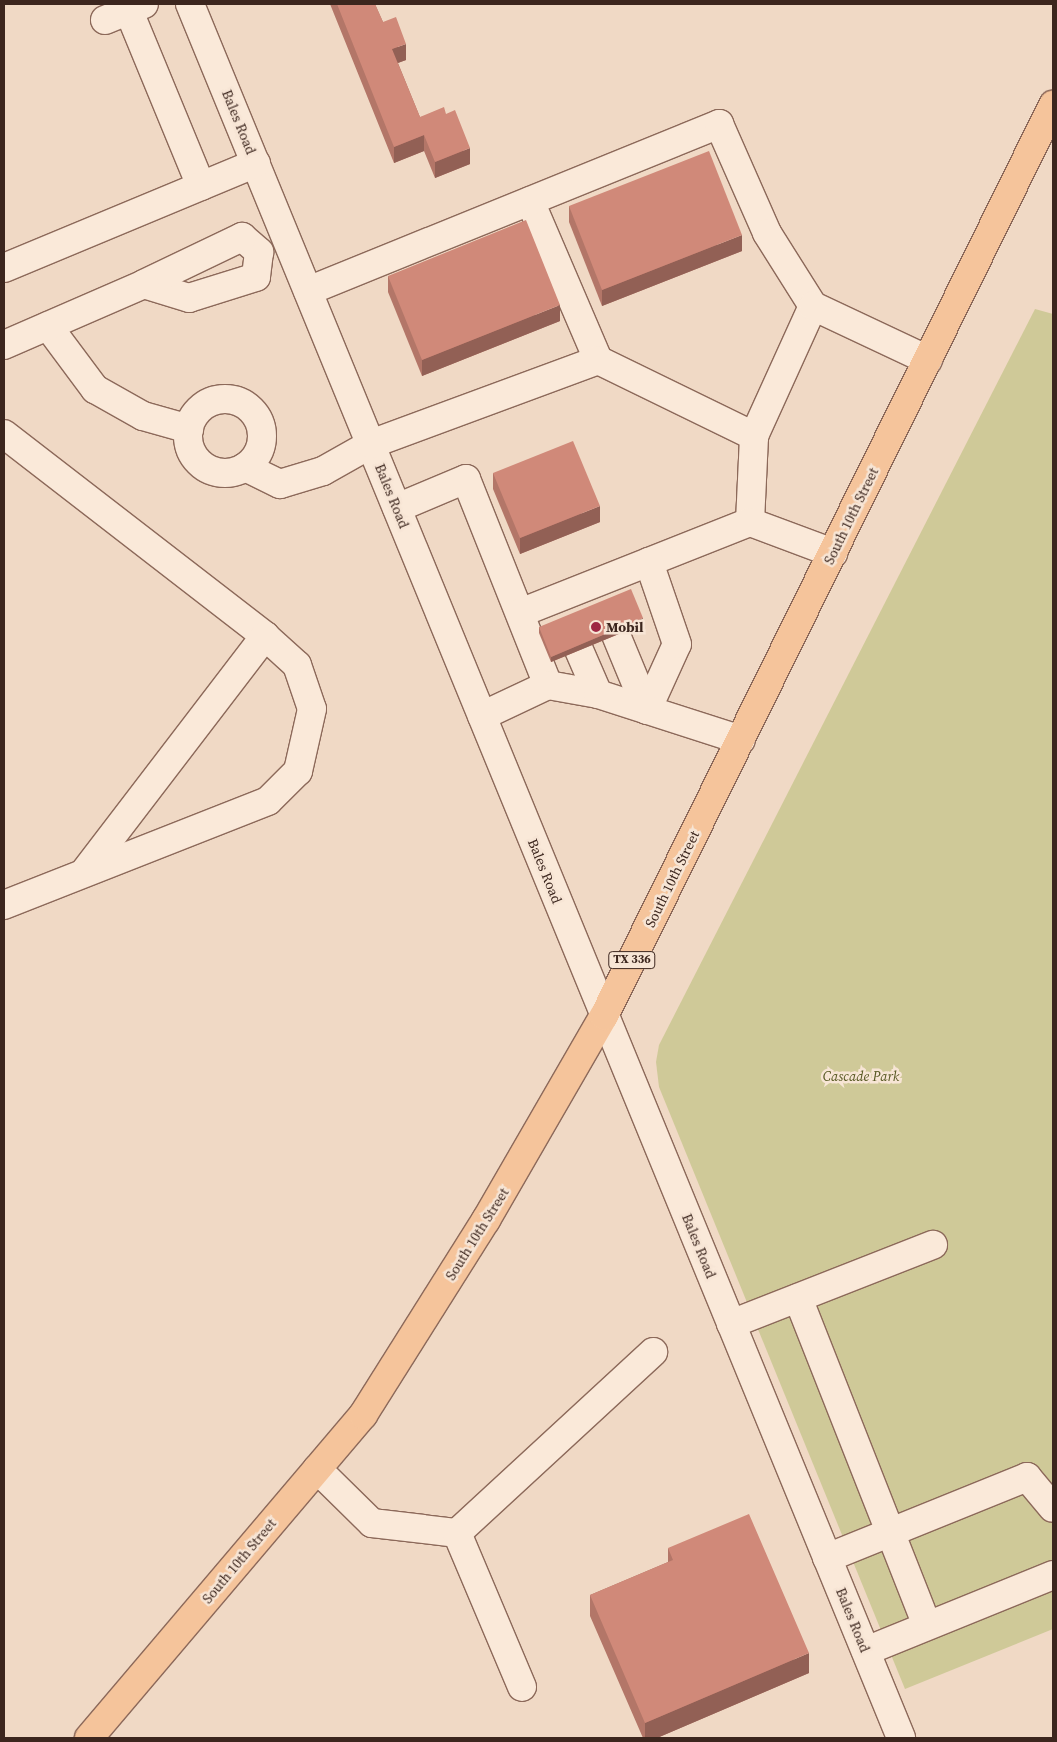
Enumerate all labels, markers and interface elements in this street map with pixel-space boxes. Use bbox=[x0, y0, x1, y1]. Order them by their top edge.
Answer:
street label: Bales Road bbox=[218, 87, 260, 157]
street label: Bales Road bbox=[371, 461, 413, 531]
street label: South 10th Street bbox=[820, 465, 882, 567]
place label: Mobil bbox=[606, 619, 644, 635]
marker: Mobil bbox=[590, 621, 602, 633]
street label: South 10th Street bbox=[641, 828, 703, 930]
street label: Bales Road bbox=[524, 836, 566, 906]
road number: TX 336 bbox=[608, 950, 656, 970]
park label: Cascade Park bbox=[823, 1068, 899, 1084]
street label: South 10th Street bbox=[442, 1185, 512, 1283]
street label: Bales Road bbox=[678, 1211, 720, 1281]
street label: South 10th Street bbox=[199, 1515, 279, 1607]
street label: Bales Road bbox=[832, 1585, 874, 1655]

